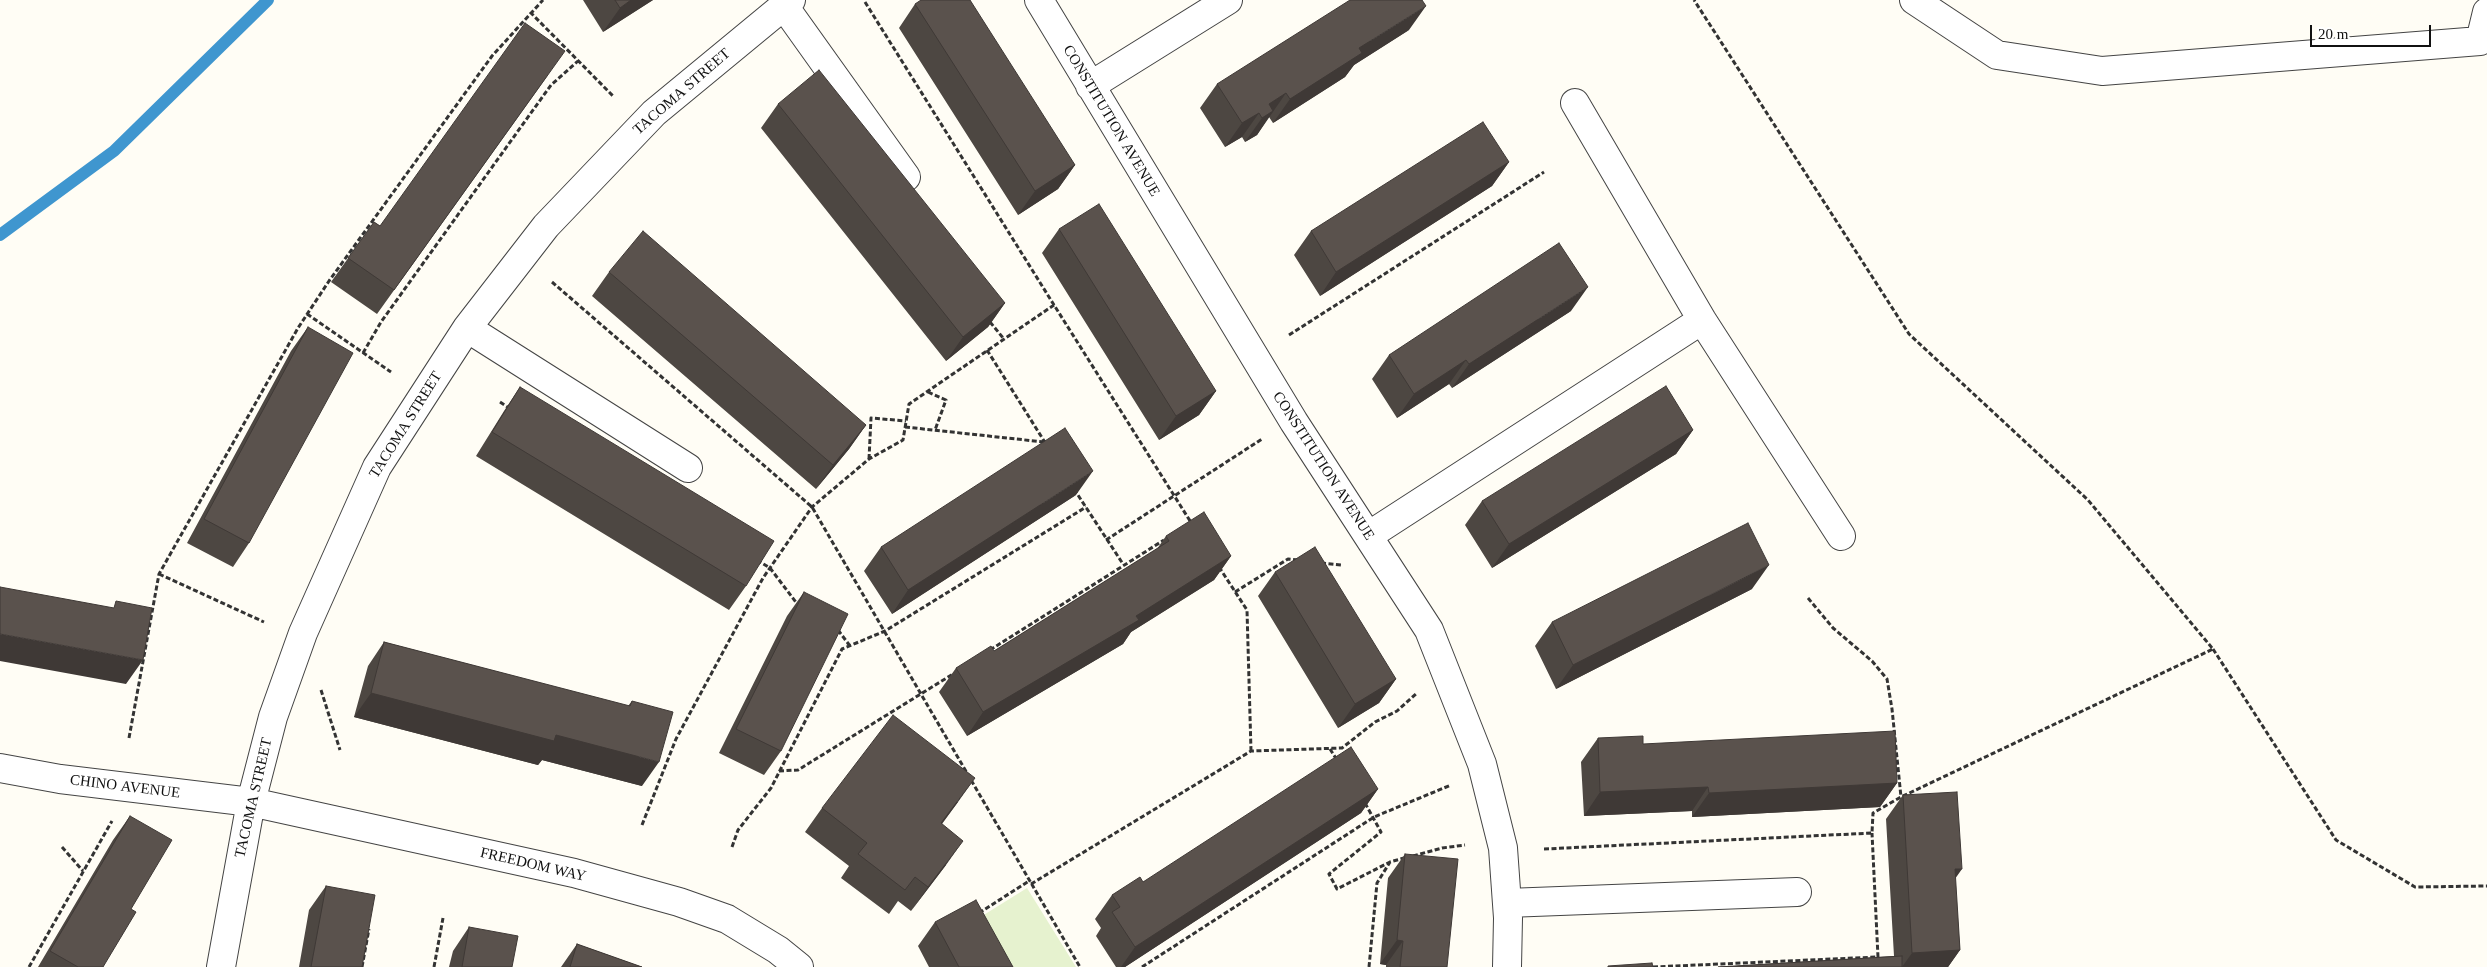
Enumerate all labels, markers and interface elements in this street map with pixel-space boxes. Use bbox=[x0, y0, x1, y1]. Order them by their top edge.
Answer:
scale bar bbox=[2312, 15, 2433, 47]
text: 20 m bbox=[2318, 26, 2348, 42]
street label: CONSTITUTION AVENUE bbox=[1059, 42, 1163, 200]
street label: TACOMA STREET bbox=[630, 45, 734, 139]
street label: TACOMA STREET bbox=[366, 368, 446, 482]
street label: CONSTITUTION AVENUE bbox=[1268, 388, 1378, 544]
street label: TACOMA STREET bbox=[231, 736, 277, 860]
street label: CHINO AVENUE bbox=[69, 771, 181, 803]
street label: FREEDOM WAY bbox=[478, 844, 588, 886]

